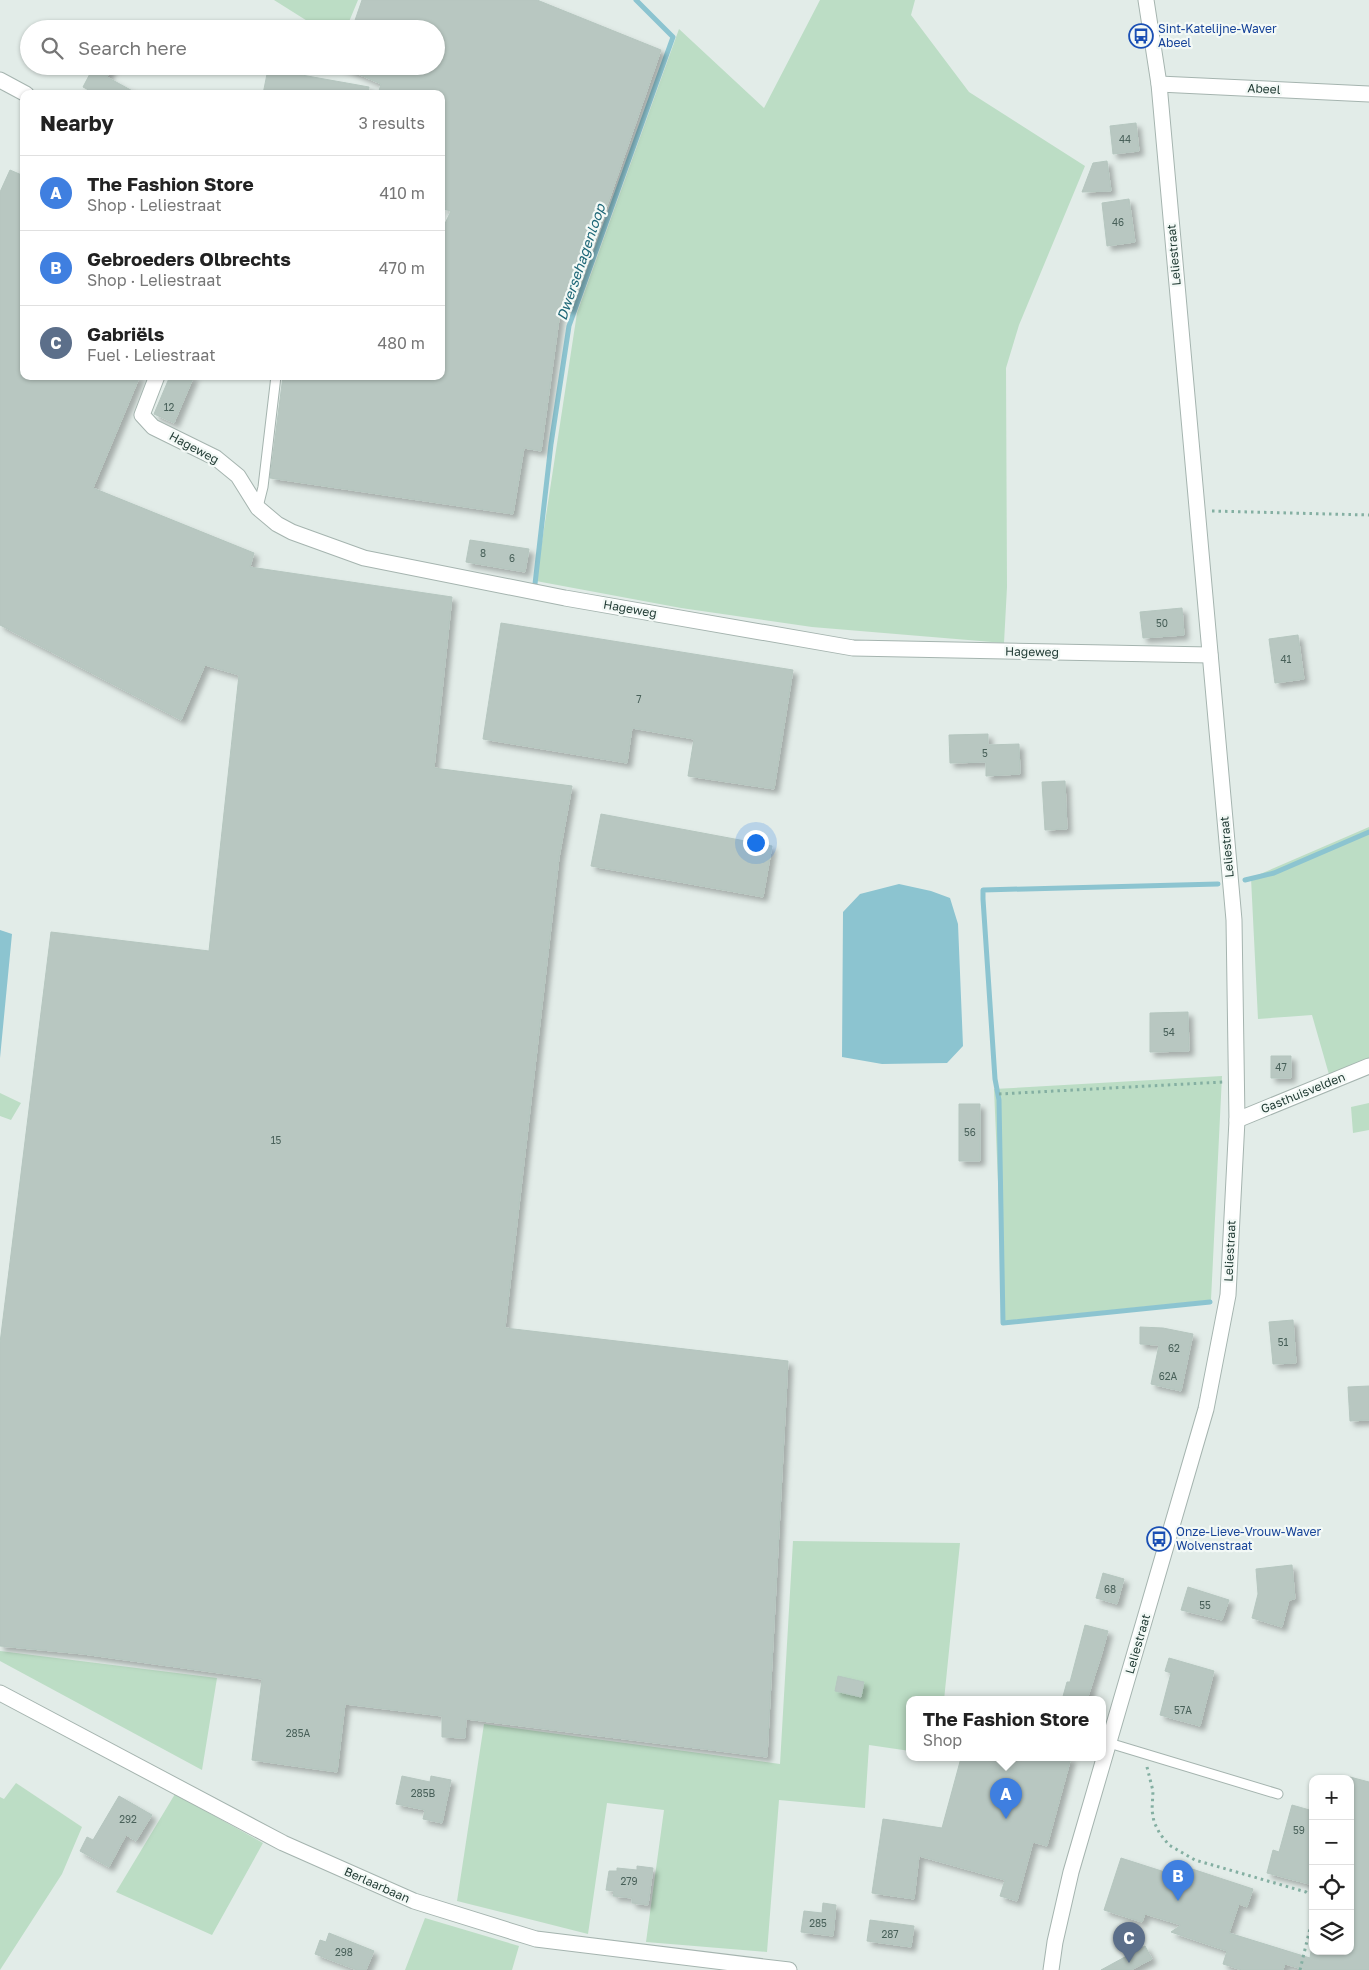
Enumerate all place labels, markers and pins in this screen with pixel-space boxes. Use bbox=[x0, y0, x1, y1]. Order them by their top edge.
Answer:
place label: Sint-Katelijne-Waver Abeel bbox=[1158, 21, 1277, 50]
bus stop icon: Sint-Katelijne-Waver Abeel bbox=[1128, 23, 1154, 49]
place label: Onze-Lieve-Vrouw-Waver Wolvenstraat bbox=[1176, 1524, 1321, 1553]
bus stop icon: Onze-Lieve-Vrouw-Waver Wolvenstraat bbox=[1146, 1526, 1172, 1552]
pin: A bbox=[990, 1778, 1022, 1819]
pin: B bbox=[1162, 1860, 1194, 1901]
pin: C bbox=[1113, 1922, 1145, 1963]

